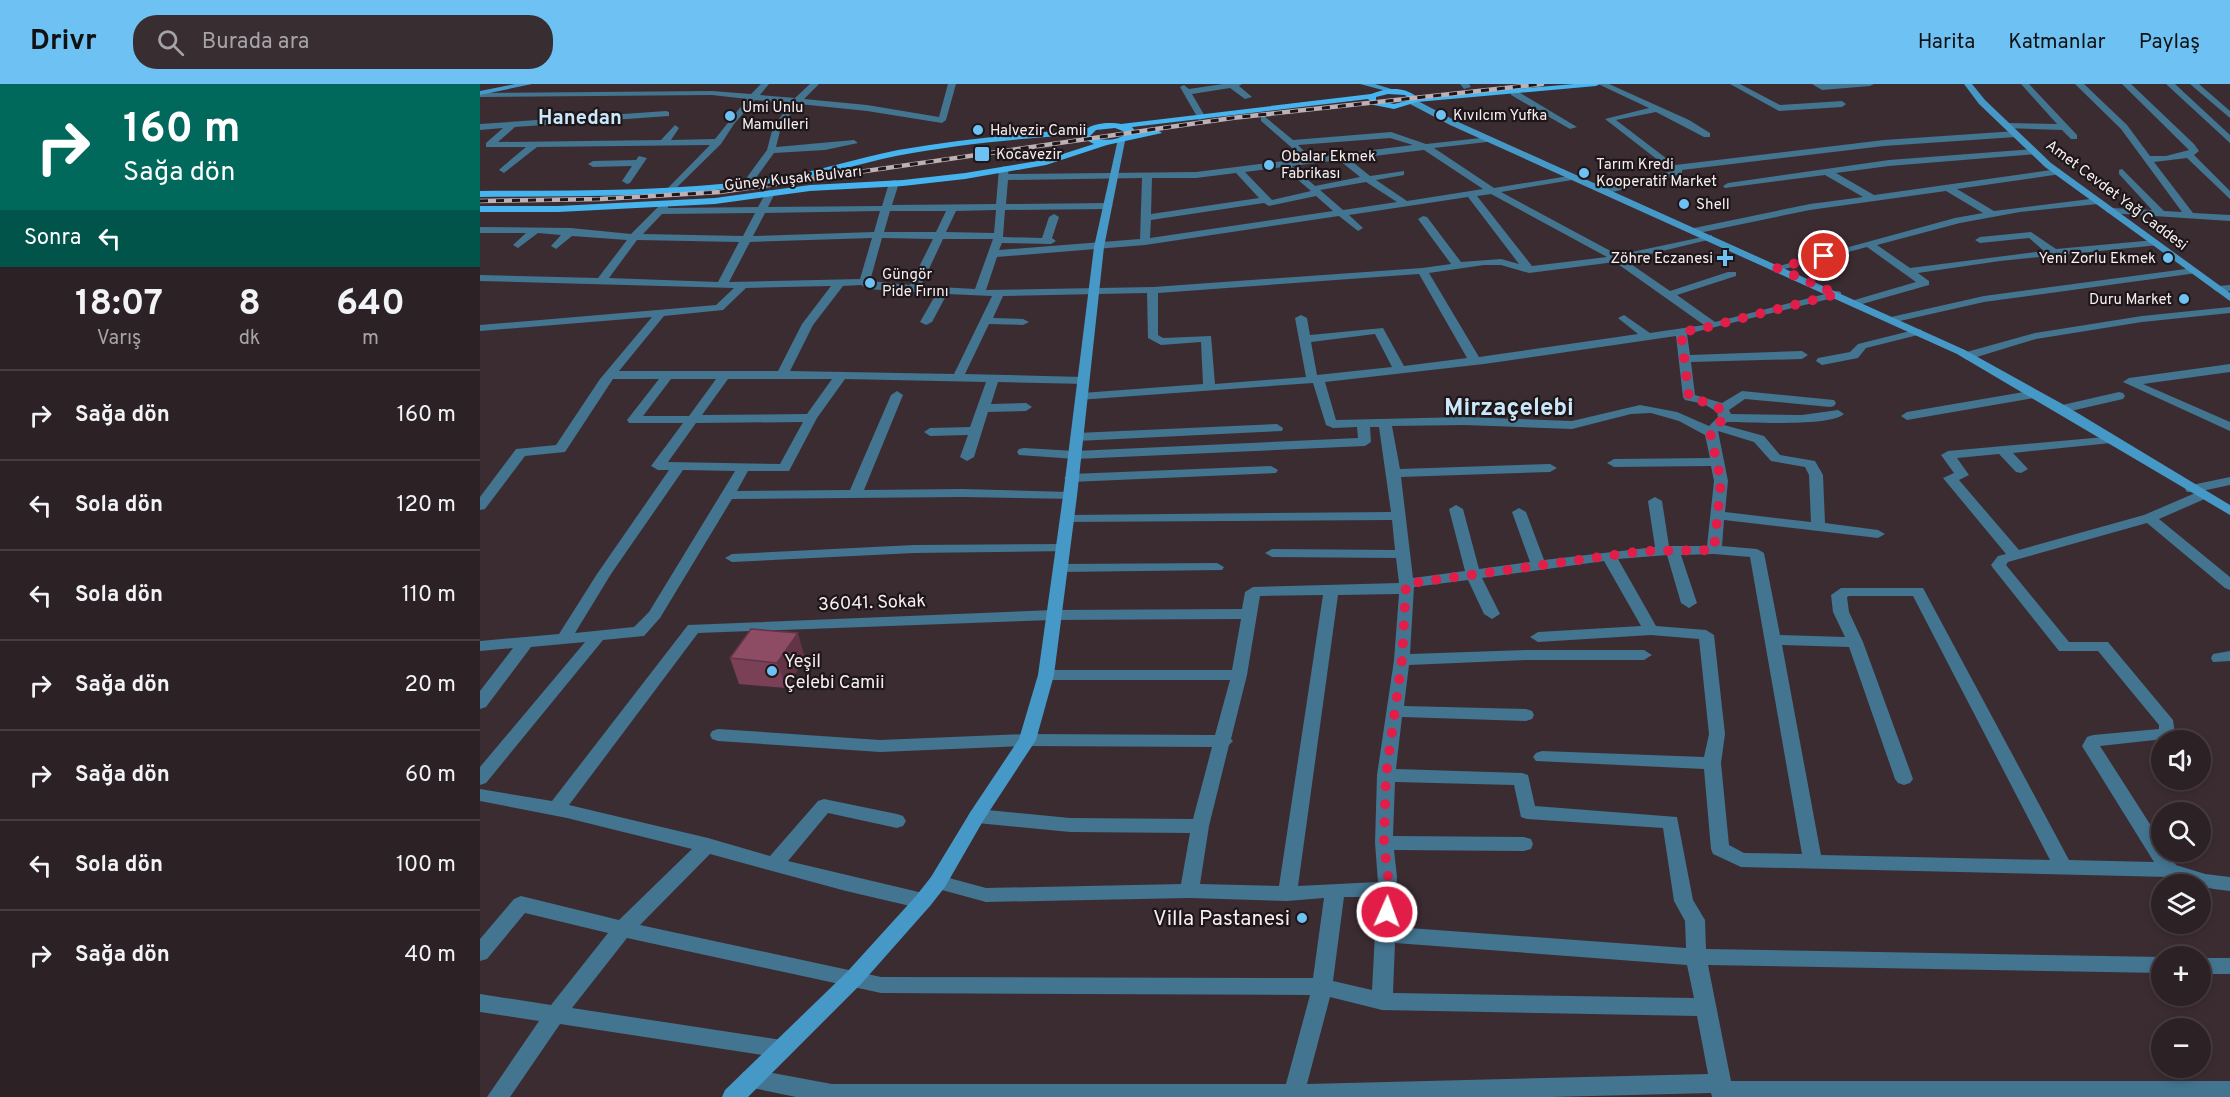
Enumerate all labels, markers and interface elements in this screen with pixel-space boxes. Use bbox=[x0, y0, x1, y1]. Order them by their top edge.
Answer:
search box bbox=[133, 15, 553, 69]
text: Drivr bbox=[30, 24, 97, 60]
icon: search bbox=[154, 26, 187, 59]
text: Burada ara bbox=[202, 29, 309, 56]
text: Harita bbox=[1918, 29, 1975, 56]
text: Katmanlar bbox=[2008, 29, 2106, 56]
text: Paylaş bbox=[2139, 29, 2200, 56]
place label: Umi Unlu Mamulleri bbox=[742, 99, 809, 135]
text: 160 m bbox=[123, 104, 241, 157]
district label: Hanedan bbox=[538, 106, 622, 132]
place label: Kıvılcım Yufka bbox=[1453, 107, 1547, 126]
icon: right bbox=[24, 108, 102, 186]
marker: Kıvılcım Yufka bbox=[1434, 108, 1448, 122]
marker: Umi Unlu Mamulleri bbox=[723, 109, 737, 123]
place label: Halvezir Camii bbox=[990, 122, 1086, 141]
marker: Halvezir Camii bbox=[971, 123, 985, 137]
street label: Amet Cevdet Yağ Caddesi bbox=[2041, 137, 2191, 256]
marker: Kocavezir bbox=[973, 145, 991, 163]
place label: Kocavezir bbox=[996, 146, 1062, 165]
place label: Obalar Ekmek Fabrikası bbox=[1281, 148, 1376, 184]
text: Sağa dön bbox=[123, 156, 235, 190]
place label: Tarım Kredi Kooperatif Market bbox=[1596, 156, 1717, 192]
marker: Obalar Ekmek Fabrikası bbox=[1262, 158, 1276, 172]
street label: Güney Kuşak Bulvarı bbox=[723, 163, 863, 196]
marker: Tarım Kredi Kooperatif Market bbox=[1577, 166, 1591, 180]
place label: Shell bbox=[1696, 196, 1730, 215]
marker: Shell bbox=[1677, 197, 1691, 211]
icon: left bbox=[93, 222, 126, 255]
text: Sonra bbox=[24, 225, 81, 252]
pin bbox=[1798, 230, 1849, 281]
icon: arrive bbox=[1807, 239, 1840, 272]
place label: Zöhre Eczanesi bbox=[1611, 250, 1713, 269]
place label: Yeni Zorlu Ekmek bbox=[2038, 250, 2156, 269]
marker: Zöhre Eczanesi bbox=[1718, 251, 1732, 265]
marker: Yeni Zorlu Ekmek bbox=[2161, 251, 2175, 265]
place label: Güngör Pide Fırını bbox=[882, 266, 949, 302]
marker: Güngör Pide Fırını bbox=[863, 276, 877, 290]
text: 18:07 bbox=[75, 282, 163, 328]
text: 8 bbox=[238, 282, 261, 328]
text: 640 bbox=[336, 282, 405, 328]
place label: Duru Market bbox=[2089, 291, 2172, 310]
marker: Duru Market bbox=[2177, 292, 2191, 306]
text: Varış bbox=[97, 326, 141, 352]
text: dk bbox=[239, 326, 261, 352]
text: m bbox=[362, 326, 379, 352]
district label: Mirzaçelebi bbox=[1444, 394, 1574, 424]
icon: right bbox=[24, 399, 57, 432]
text: Sağa dön bbox=[75, 402, 170, 429]
text: 160 m bbox=[397, 402, 456, 429]
icon: left bbox=[24, 489, 57, 522]
text: Sola dön bbox=[75, 492, 163, 519]
text: 120 m bbox=[396, 492, 456, 519]
icon: left bbox=[24, 579, 57, 612]
text: Sola dön bbox=[75, 582, 163, 609]
text: 110 m bbox=[402, 582, 456, 609]
street label: 36041. Sokak bbox=[818, 590, 926, 617]
place label: Yeşil Çelebi Camii bbox=[784, 651, 884, 695]
marker: Yeşil Çelebi Camii bbox=[765, 664, 779, 678]
icon: right bbox=[24, 669, 57, 702]
text: Sağa dön bbox=[75, 672, 170, 699]
text: 20 m bbox=[405, 672, 456, 699]
map controls bbox=[2151, 730, 2211, 1078]
button: sound bbox=[2151, 730, 2211, 790]
icon: right bbox=[24, 759, 57, 792]
text: Sağa dön bbox=[75, 762, 170, 789]
text: 60 m bbox=[405, 762, 456, 789]
button: search bbox=[2151, 802, 2211, 862]
icon: left bbox=[24, 849, 57, 882]
text: Sola dön bbox=[75, 852, 163, 879]
text: 100 m bbox=[396, 852, 456, 879]
button: layers bbox=[2151, 874, 2211, 934]
position arrow bbox=[1355, 880, 1419, 944]
place label: Villa Pastanesi bbox=[1153, 906, 1290, 933]
marker: Villa Pastanesi bbox=[1295, 911, 1309, 925]
icon: right bbox=[24, 939, 57, 972]
text: Sağa dön bbox=[75, 942, 170, 969]
text: 40 m bbox=[404, 942, 456, 969]
button: + bbox=[2151, 946, 2211, 1006]
button: − bbox=[2151, 1018, 2211, 1078]

